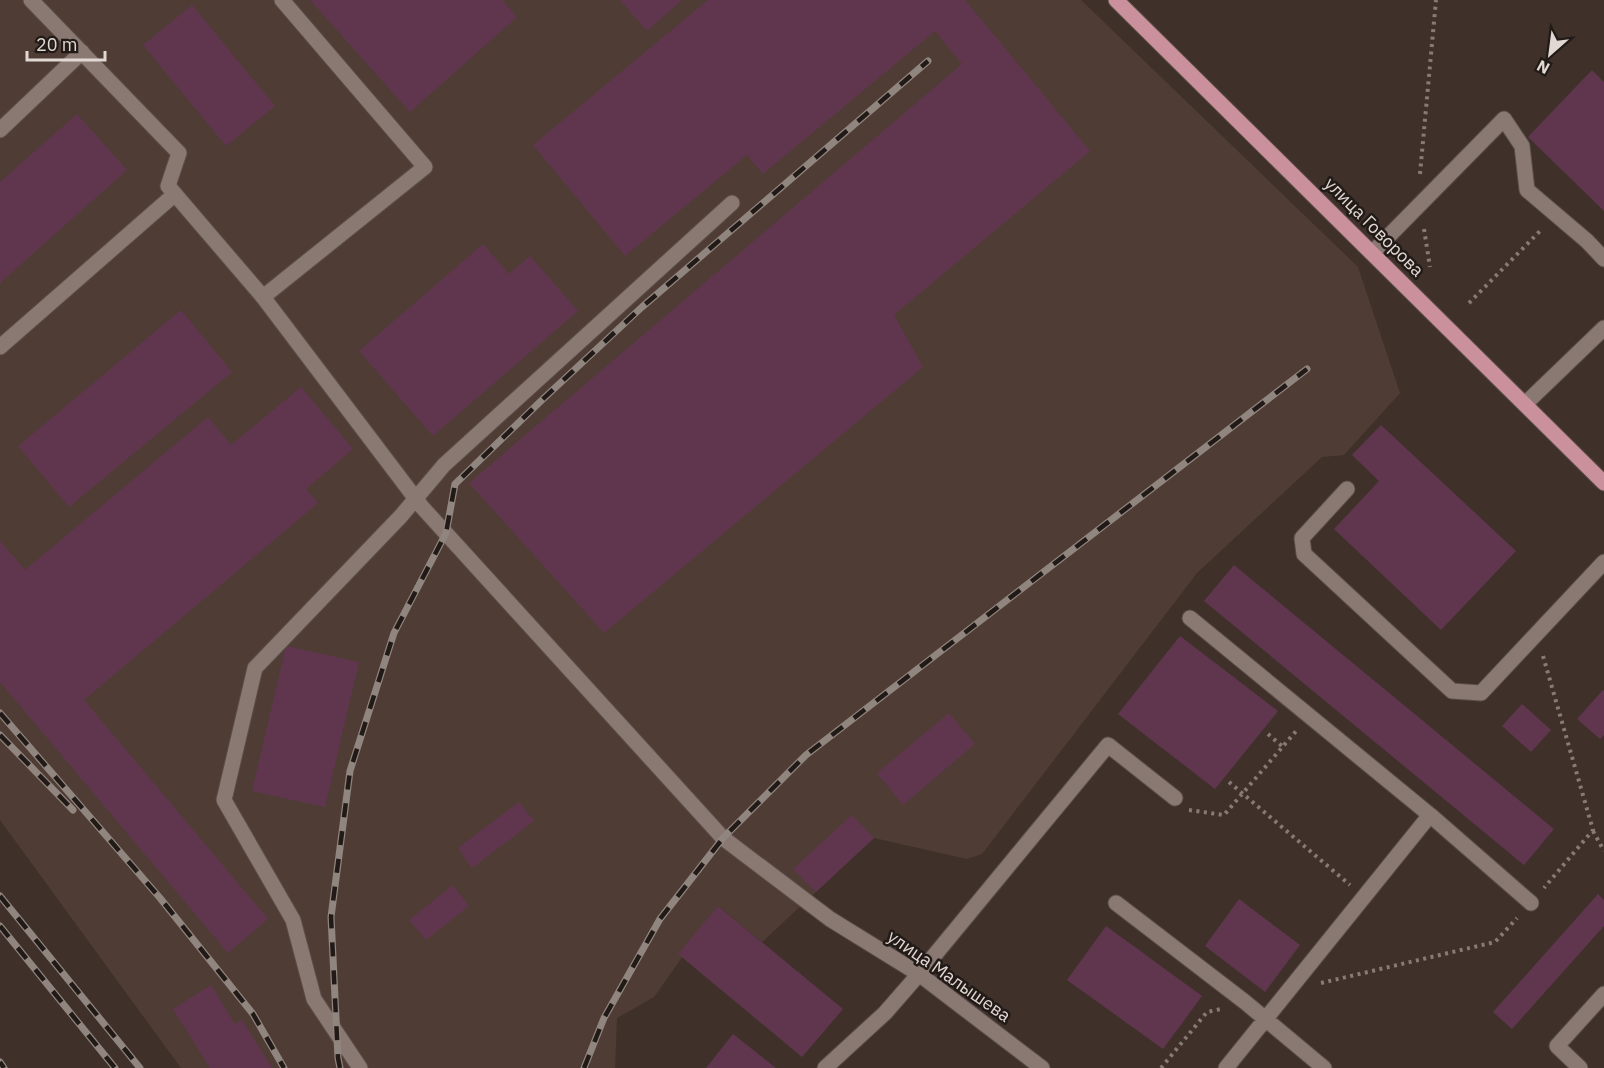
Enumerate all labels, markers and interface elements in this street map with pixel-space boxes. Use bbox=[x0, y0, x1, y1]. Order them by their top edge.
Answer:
scale bar bbox=[27, 24, 105, 62]
north arrow bbox=[1520, 24, 1580, 84]
text: 20 m bbox=[36, 33, 78, 56]
text: N bbox=[1533, 56, 1553, 79]
street label: улица Говорова bbox=[1320, 172, 1429, 282]
street label: улица Малышева bbox=[883, 924, 1016, 1027]

